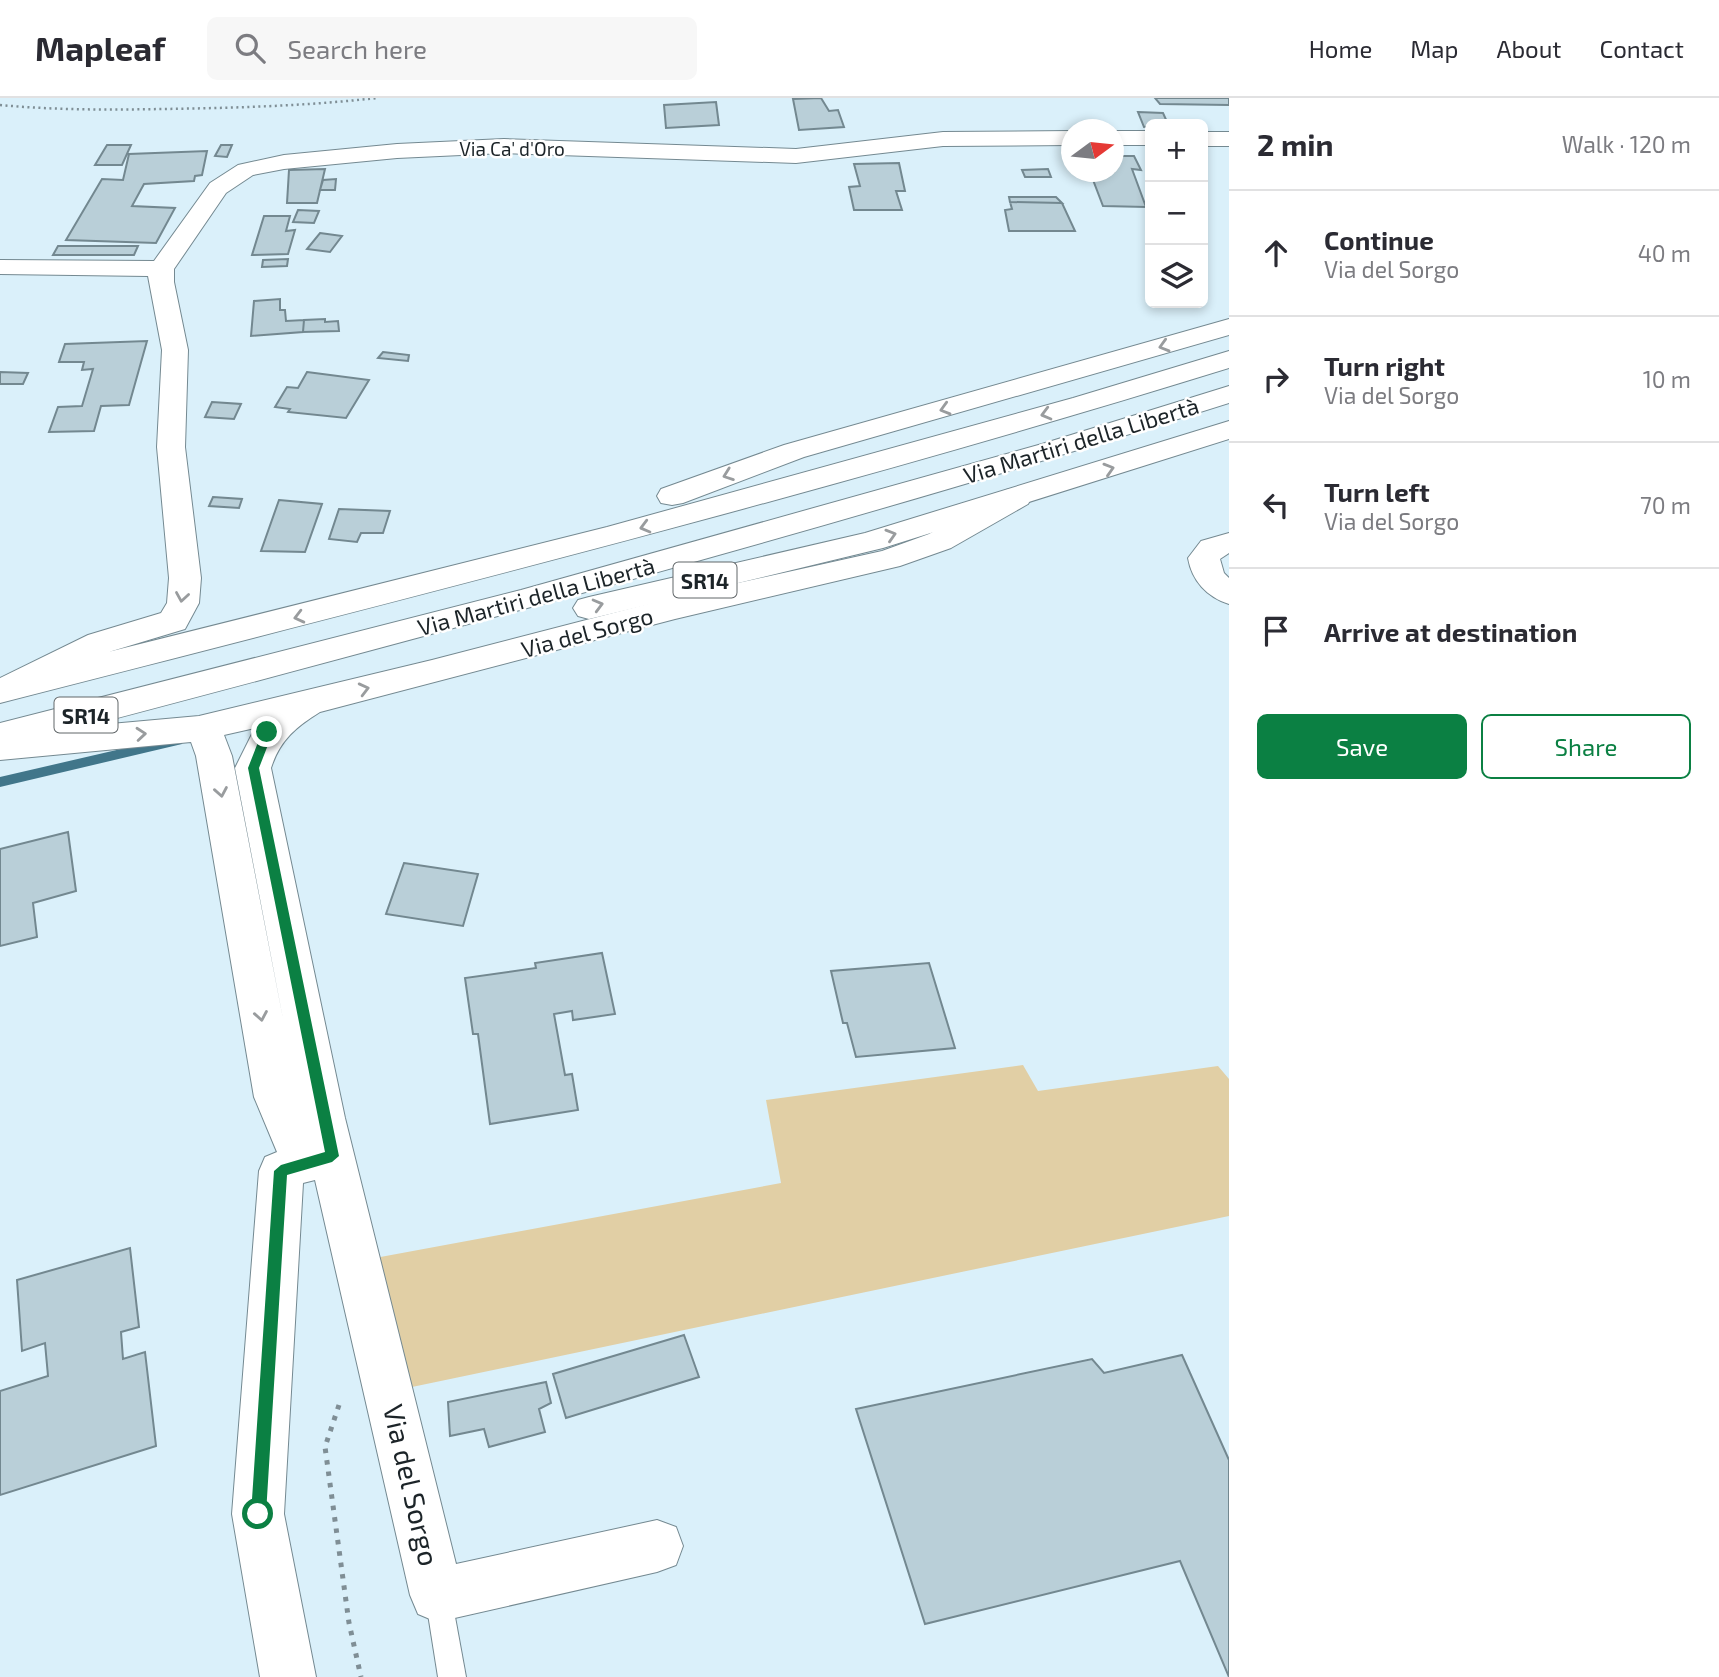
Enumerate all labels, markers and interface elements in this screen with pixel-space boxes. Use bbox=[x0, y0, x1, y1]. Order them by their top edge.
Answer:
search box bbox=[207, 17, 697, 80]
text: Mapleaf bbox=[35, 28, 165, 68]
icon: search bbox=[231, 29, 269, 67]
text: Search here bbox=[287, 33, 427, 64]
text: Home bbox=[1309, 34, 1372, 63]
text: Map bbox=[1410, 34, 1458, 63]
text: About bbox=[1496, 34, 1562, 63]
text: Contact bbox=[1600, 34, 1684, 63]
north arrow bbox=[1061, 119, 1124, 182]
map controls bbox=[1145, 119, 1208, 308]
button: + bbox=[1145, 119, 1208, 182]
text: 2 min bbox=[1257, 126, 1334, 162]
text: Walk · 120 m bbox=[1562, 130, 1691, 158]
street label: Via Ca' d'Oro bbox=[459, 137, 565, 160]
button: − bbox=[1145, 182, 1208, 245]
text: Continue bbox=[1324, 224, 1434, 255]
icon: ahead bbox=[1257, 234, 1295, 272]
text: 40 m bbox=[1638, 239, 1691, 267]
button: layers bbox=[1145, 245, 1208, 308]
text: Via del Sorgo bbox=[1324, 255, 1459, 283]
one-way arrow bbox=[1158, 338, 1170, 353]
text: Turn right bbox=[1324, 350, 1445, 381]
icon: right bbox=[1257, 360, 1295, 398]
text: 10 m bbox=[1643, 365, 1691, 393]
text: Via del Sorgo bbox=[1324, 381, 1459, 409]
street label: Via Martiri della Libertà bbox=[960, 391, 1202, 489]
one-way arrow bbox=[939, 401, 951, 416]
one-way arrow bbox=[1041, 406, 1053, 420]
one-way arrow bbox=[1102, 462, 1114, 477]
one-way arrow bbox=[722, 467, 734, 481]
text: Turn left bbox=[1324, 476, 1430, 507]
icon: left bbox=[1257, 486, 1295, 524]
text: 70 m bbox=[1640, 491, 1691, 519]
text: Via del Sorgo bbox=[1324, 507, 1459, 535]
one-way arrow bbox=[640, 518, 652, 533]
one-way arrow bbox=[885, 529, 897, 544]
street label: Via Martiri della Libertà bbox=[414, 551, 658, 641]
road number: SR14 bbox=[674, 562, 736, 598]
one-way arrow bbox=[175, 591, 190, 602]
one-way arrow bbox=[592, 599, 604, 614]
street label: Via del Sorgo bbox=[518, 601, 656, 663]
one-way arrow bbox=[294, 609, 306, 623]
icon: arrive bbox=[1257, 612, 1295, 650]
text: Arrive at destination bbox=[1324, 616, 1577, 647]
one-way arrow bbox=[358, 683, 370, 697]
road number: SR14 bbox=[55, 698, 118, 732]
button: Save bbox=[1257, 714, 1467, 779]
button: Share bbox=[1481, 714, 1691, 779]
route end bbox=[251, 716, 282, 747]
one-way arrow bbox=[136, 727, 147, 742]
one-way arrow bbox=[212, 786, 227, 798]
one-way arrow bbox=[253, 1010, 268, 1021]
street label: Via del Sorgo bbox=[377, 1401, 447, 1569]
route start bbox=[242, 1498, 273, 1529]

